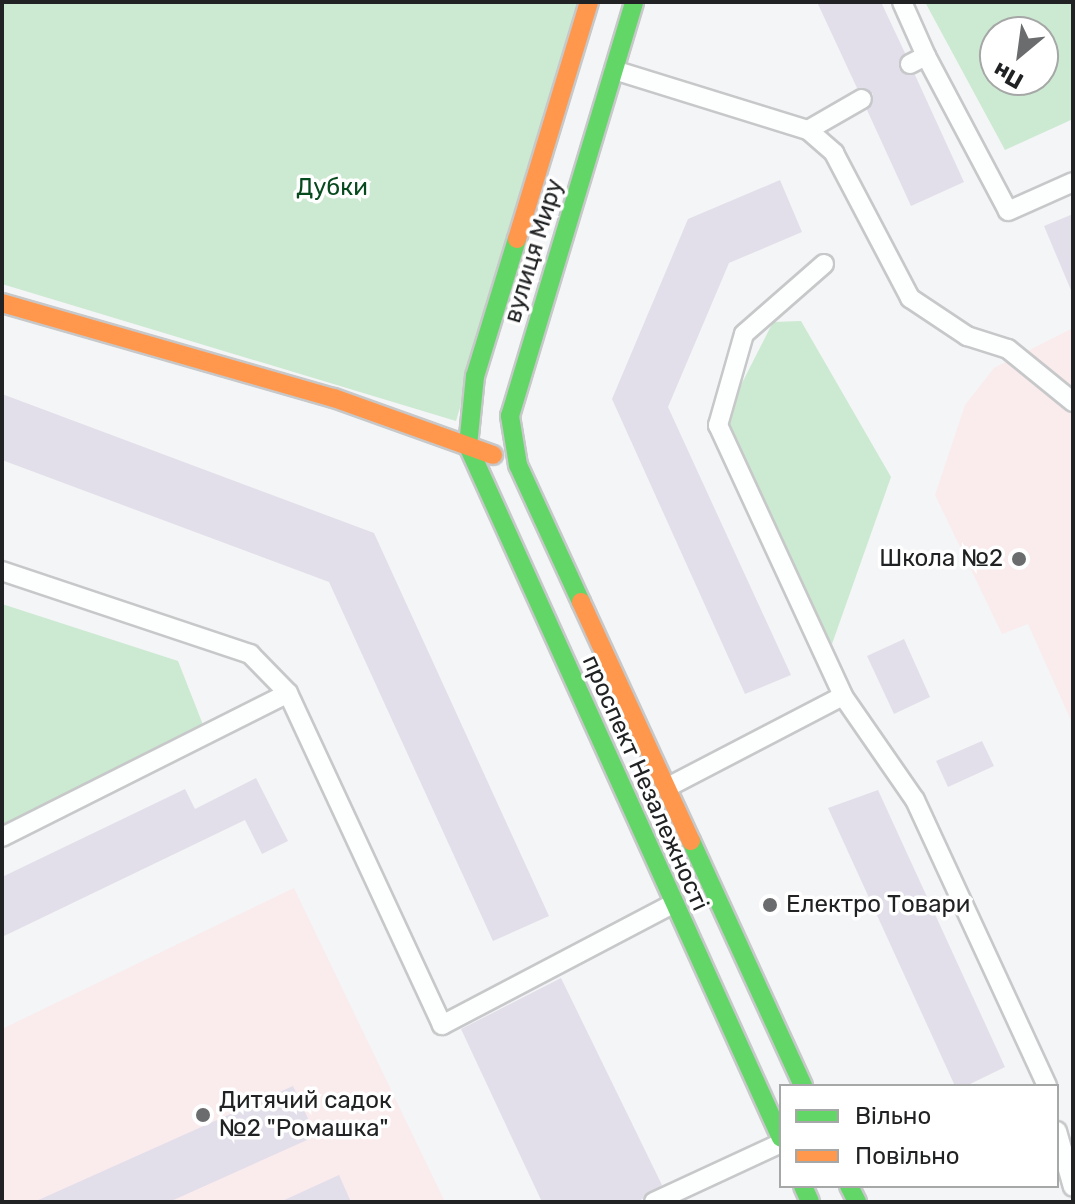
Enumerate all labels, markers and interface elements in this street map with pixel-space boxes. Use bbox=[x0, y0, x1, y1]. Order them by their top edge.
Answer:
north arrow bbox=[979, 16, 1059, 96]
text: Пн bbox=[988, 56, 1028, 95]
park label: Дубки bbox=[296, 174, 368, 202]
street label: вулиця Миру bbox=[498, 176, 570, 326]
place label: Школа №2 bbox=[879, 545, 1003, 573]
marker: Школа №2 bbox=[1010, 550, 1028, 568]
street label: проспект Незалежності bbox=[576, 651, 714, 915]
place label: Електро Товари bbox=[786, 891, 970, 919]
marker: Електро Товари bbox=[761, 896, 779, 914]
legend bbox=[779, 1084, 1059, 1188]
place label: Дитячий садок №2 "Ромашка" bbox=[219, 1087, 392, 1143]
text: Вільно bbox=[855, 1102, 931, 1130]
marker: Дитячий садок №2 "Ромашка" bbox=[194, 1106, 212, 1124]
text: Повільно bbox=[855, 1142, 960, 1170]

